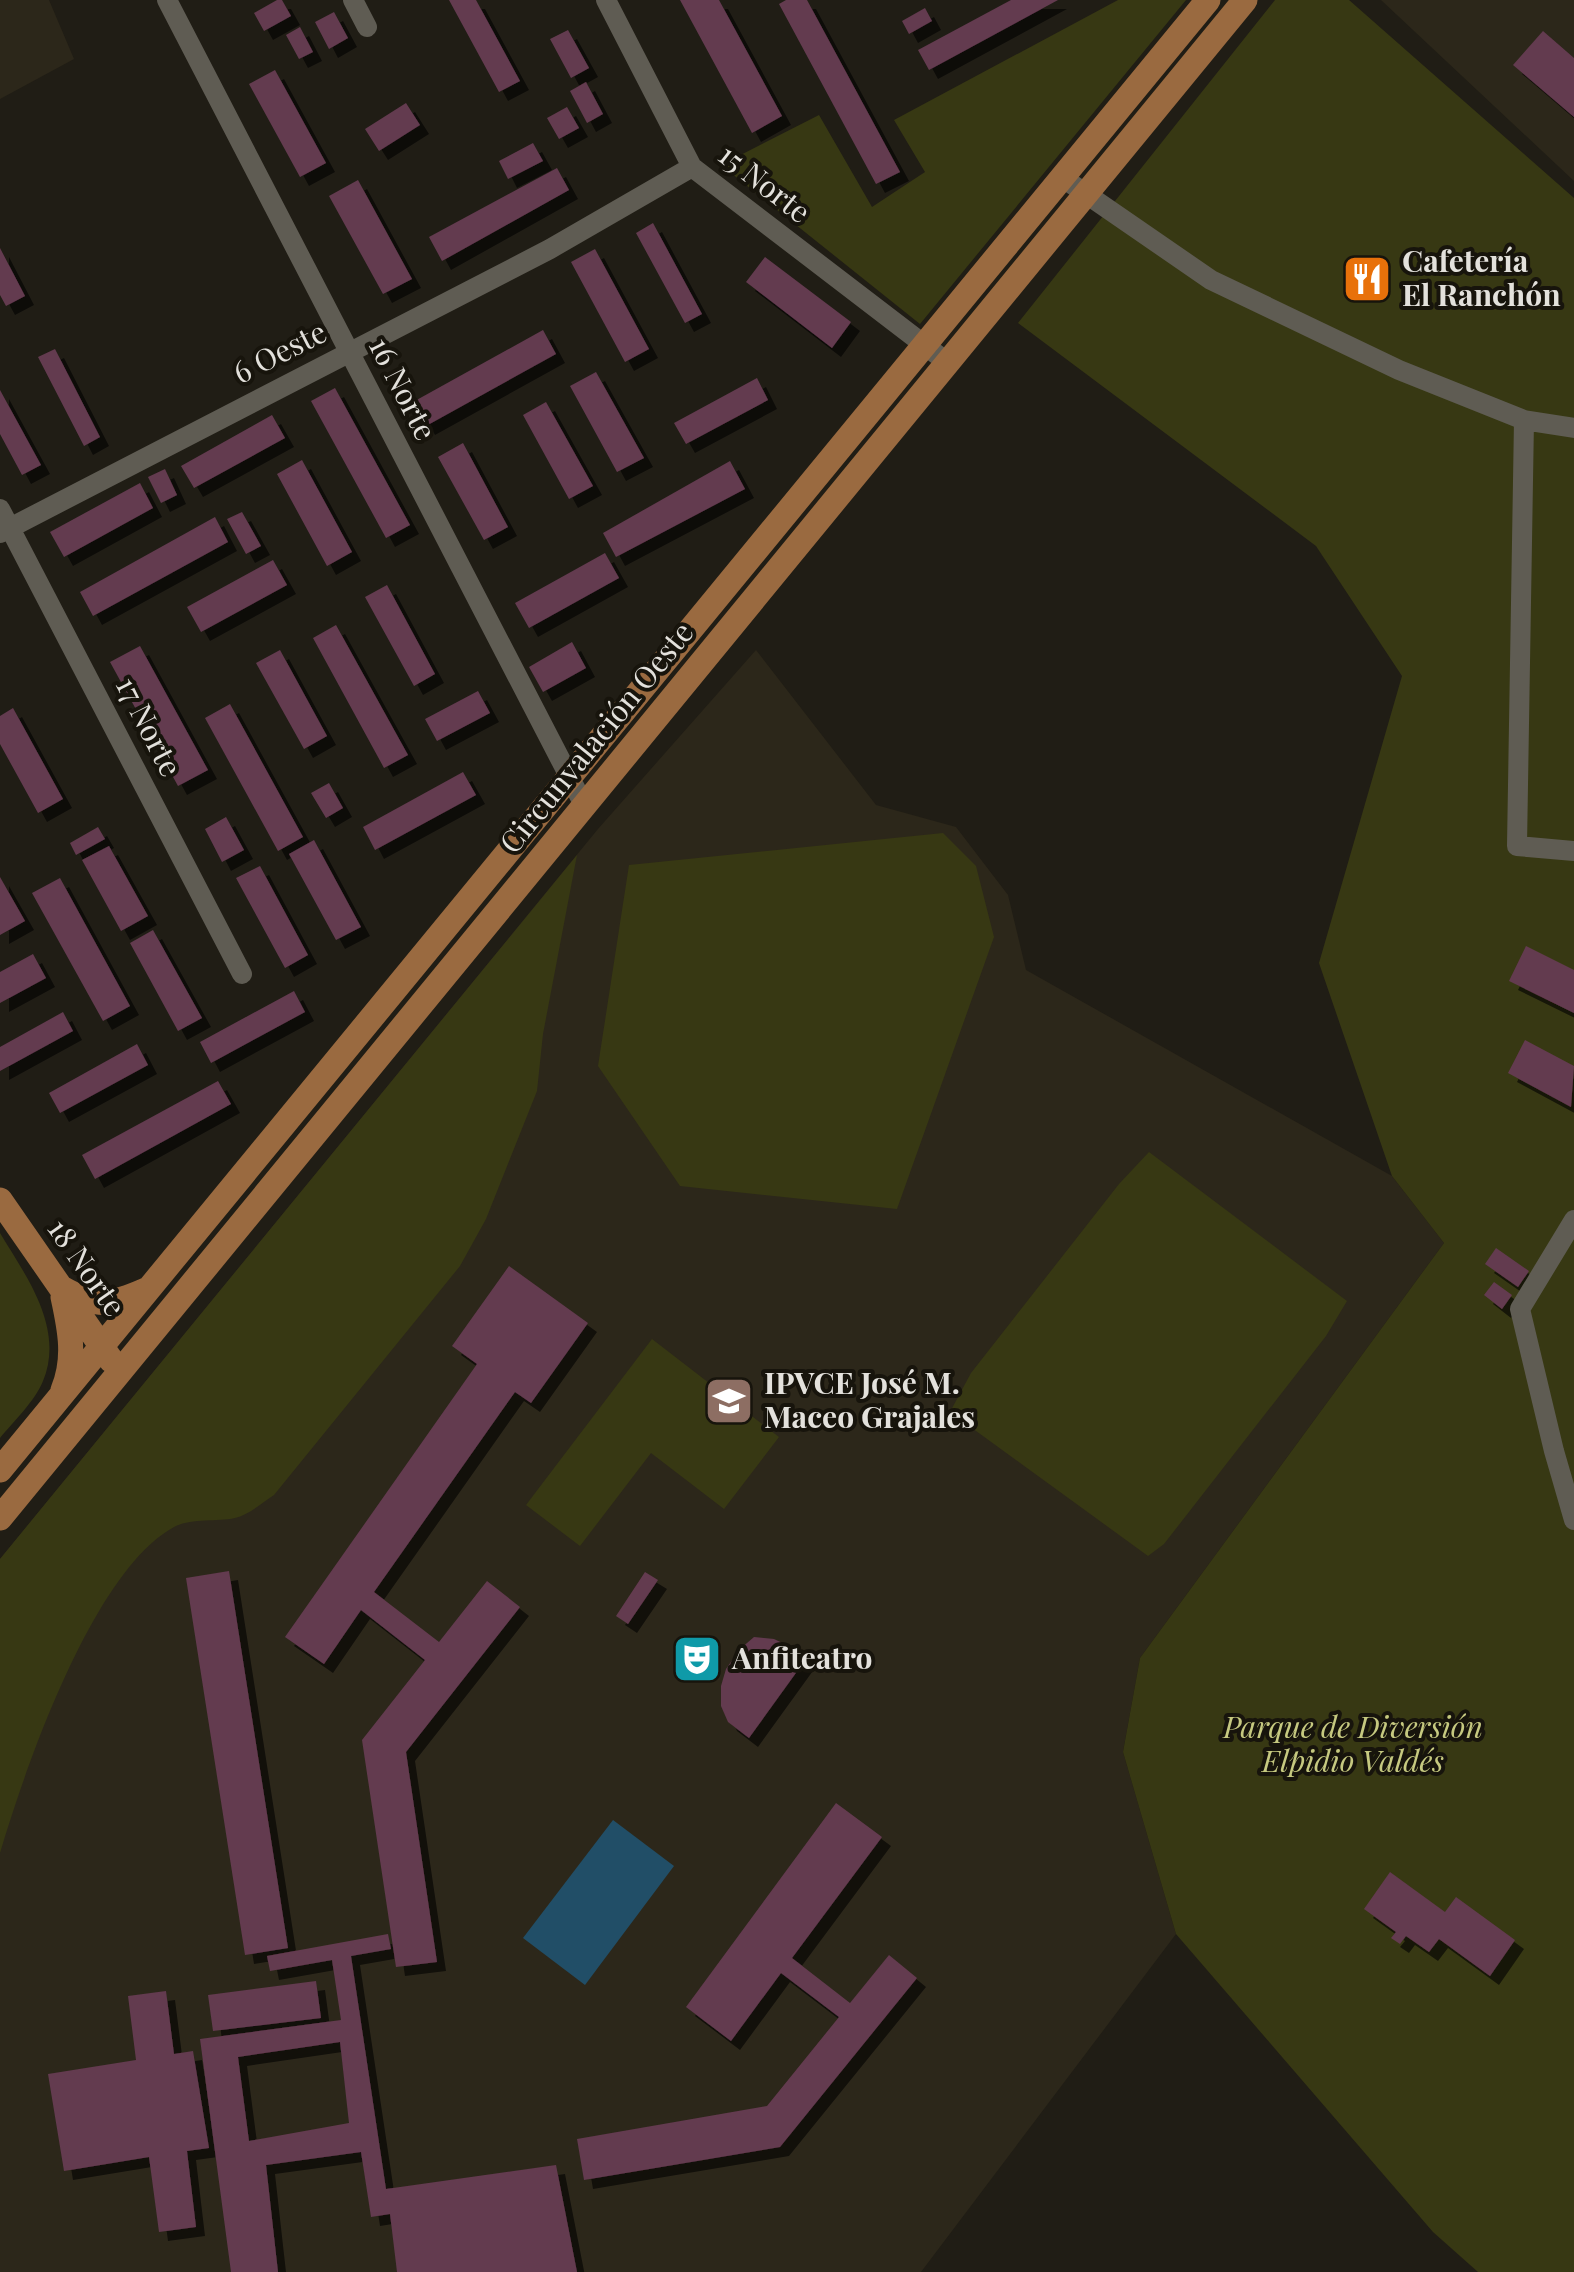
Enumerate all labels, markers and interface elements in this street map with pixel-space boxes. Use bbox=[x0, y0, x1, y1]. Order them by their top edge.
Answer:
street label: 15 Norte bbox=[711, 134, 819, 231]
place label: Cafetería El Ranchón bbox=[1402, 240, 1561, 314]
restaurant icon: Cafetería El Ranchón bbox=[1341, 253, 1393, 305]
street label: 6 Oeste bbox=[226, 311, 333, 392]
street label: 16 Norte bbox=[361, 330, 447, 446]
street label: Circunvalación Oeste bbox=[490, 613, 701, 861]
street label: 17 Norte bbox=[108, 669, 192, 783]
street label: 18 Norte bbox=[40, 1210, 136, 1324]
place label: IPVCE José M. Maceo Grajales bbox=[764, 1362, 975, 1436]
school or university icon: IPVCE José M. Maceo Grajales bbox=[703, 1375, 755, 1427]
theatre icon: Anfiteatro bbox=[671, 1633, 723, 1685]
place label: Anfiteatro bbox=[731, 1637, 872, 1677]
park label: Parque de Diversión Elpidio Valdés bbox=[1222, 1706, 1483, 1780]

